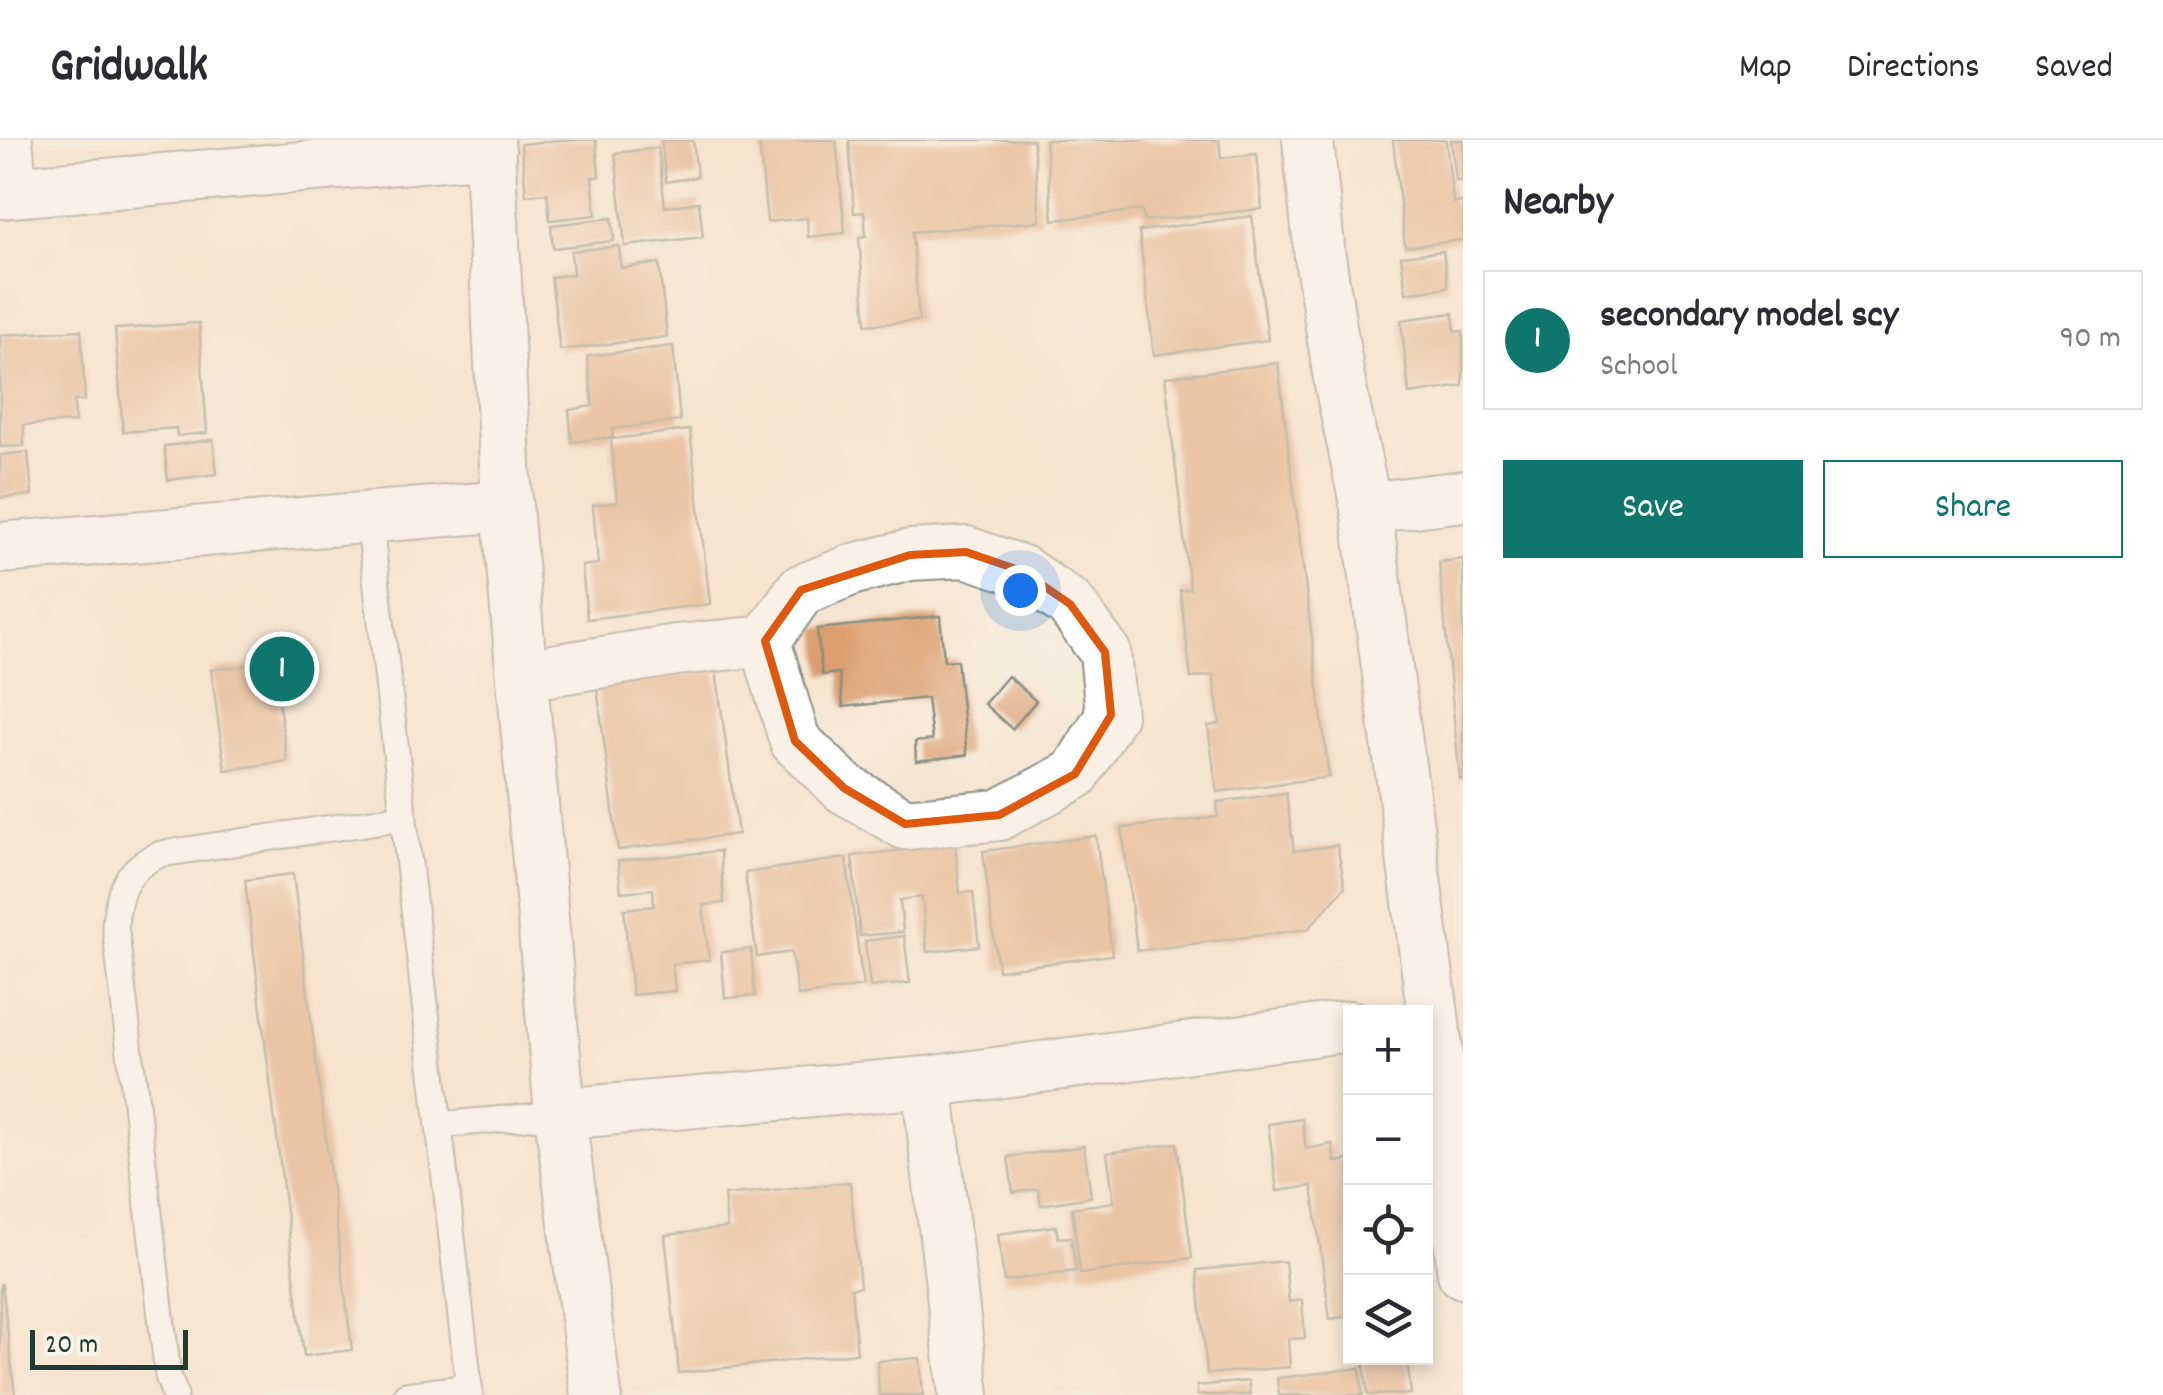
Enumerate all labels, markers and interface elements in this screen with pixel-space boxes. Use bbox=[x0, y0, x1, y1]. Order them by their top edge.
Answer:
text: Gridwalk bbox=[50, 35, 208, 104]
text: Map bbox=[1739, 44, 1792, 94]
text: Directions bbox=[1847, 44, 1980, 94]
text: Saved bbox=[2035, 44, 2113, 94]
text: Nearby bbox=[1503, 175, 1613, 235]
text: secondary model scy bbox=[1600, 290, 1898, 345]
text: 1 bbox=[1534, 317, 1541, 363]
text: 90 m bbox=[2060, 317, 2121, 363]
text: School bbox=[1600, 345, 1678, 391]
button: Save bbox=[1503, 460, 1803, 558]
button: Share bbox=[1823, 460, 2123, 558]
your location bbox=[995, 565, 1046, 616]
pin: 1 bbox=[250, 632, 314, 706]
map controls bbox=[1343, 1005, 1433, 1365]
button: + bbox=[1343, 1005, 1433, 1095]
button: − bbox=[1343, 1095, 1433, 1185]
button: locate bbox=[1343, 1185, 1433, 1275]
button: layers bbox=[1343, 1275, 1433, 1365]
scale bar bbox=[30, 1325, 188, 1370]
text: 20 m bbox=[45, 1327, 98, 1367]

